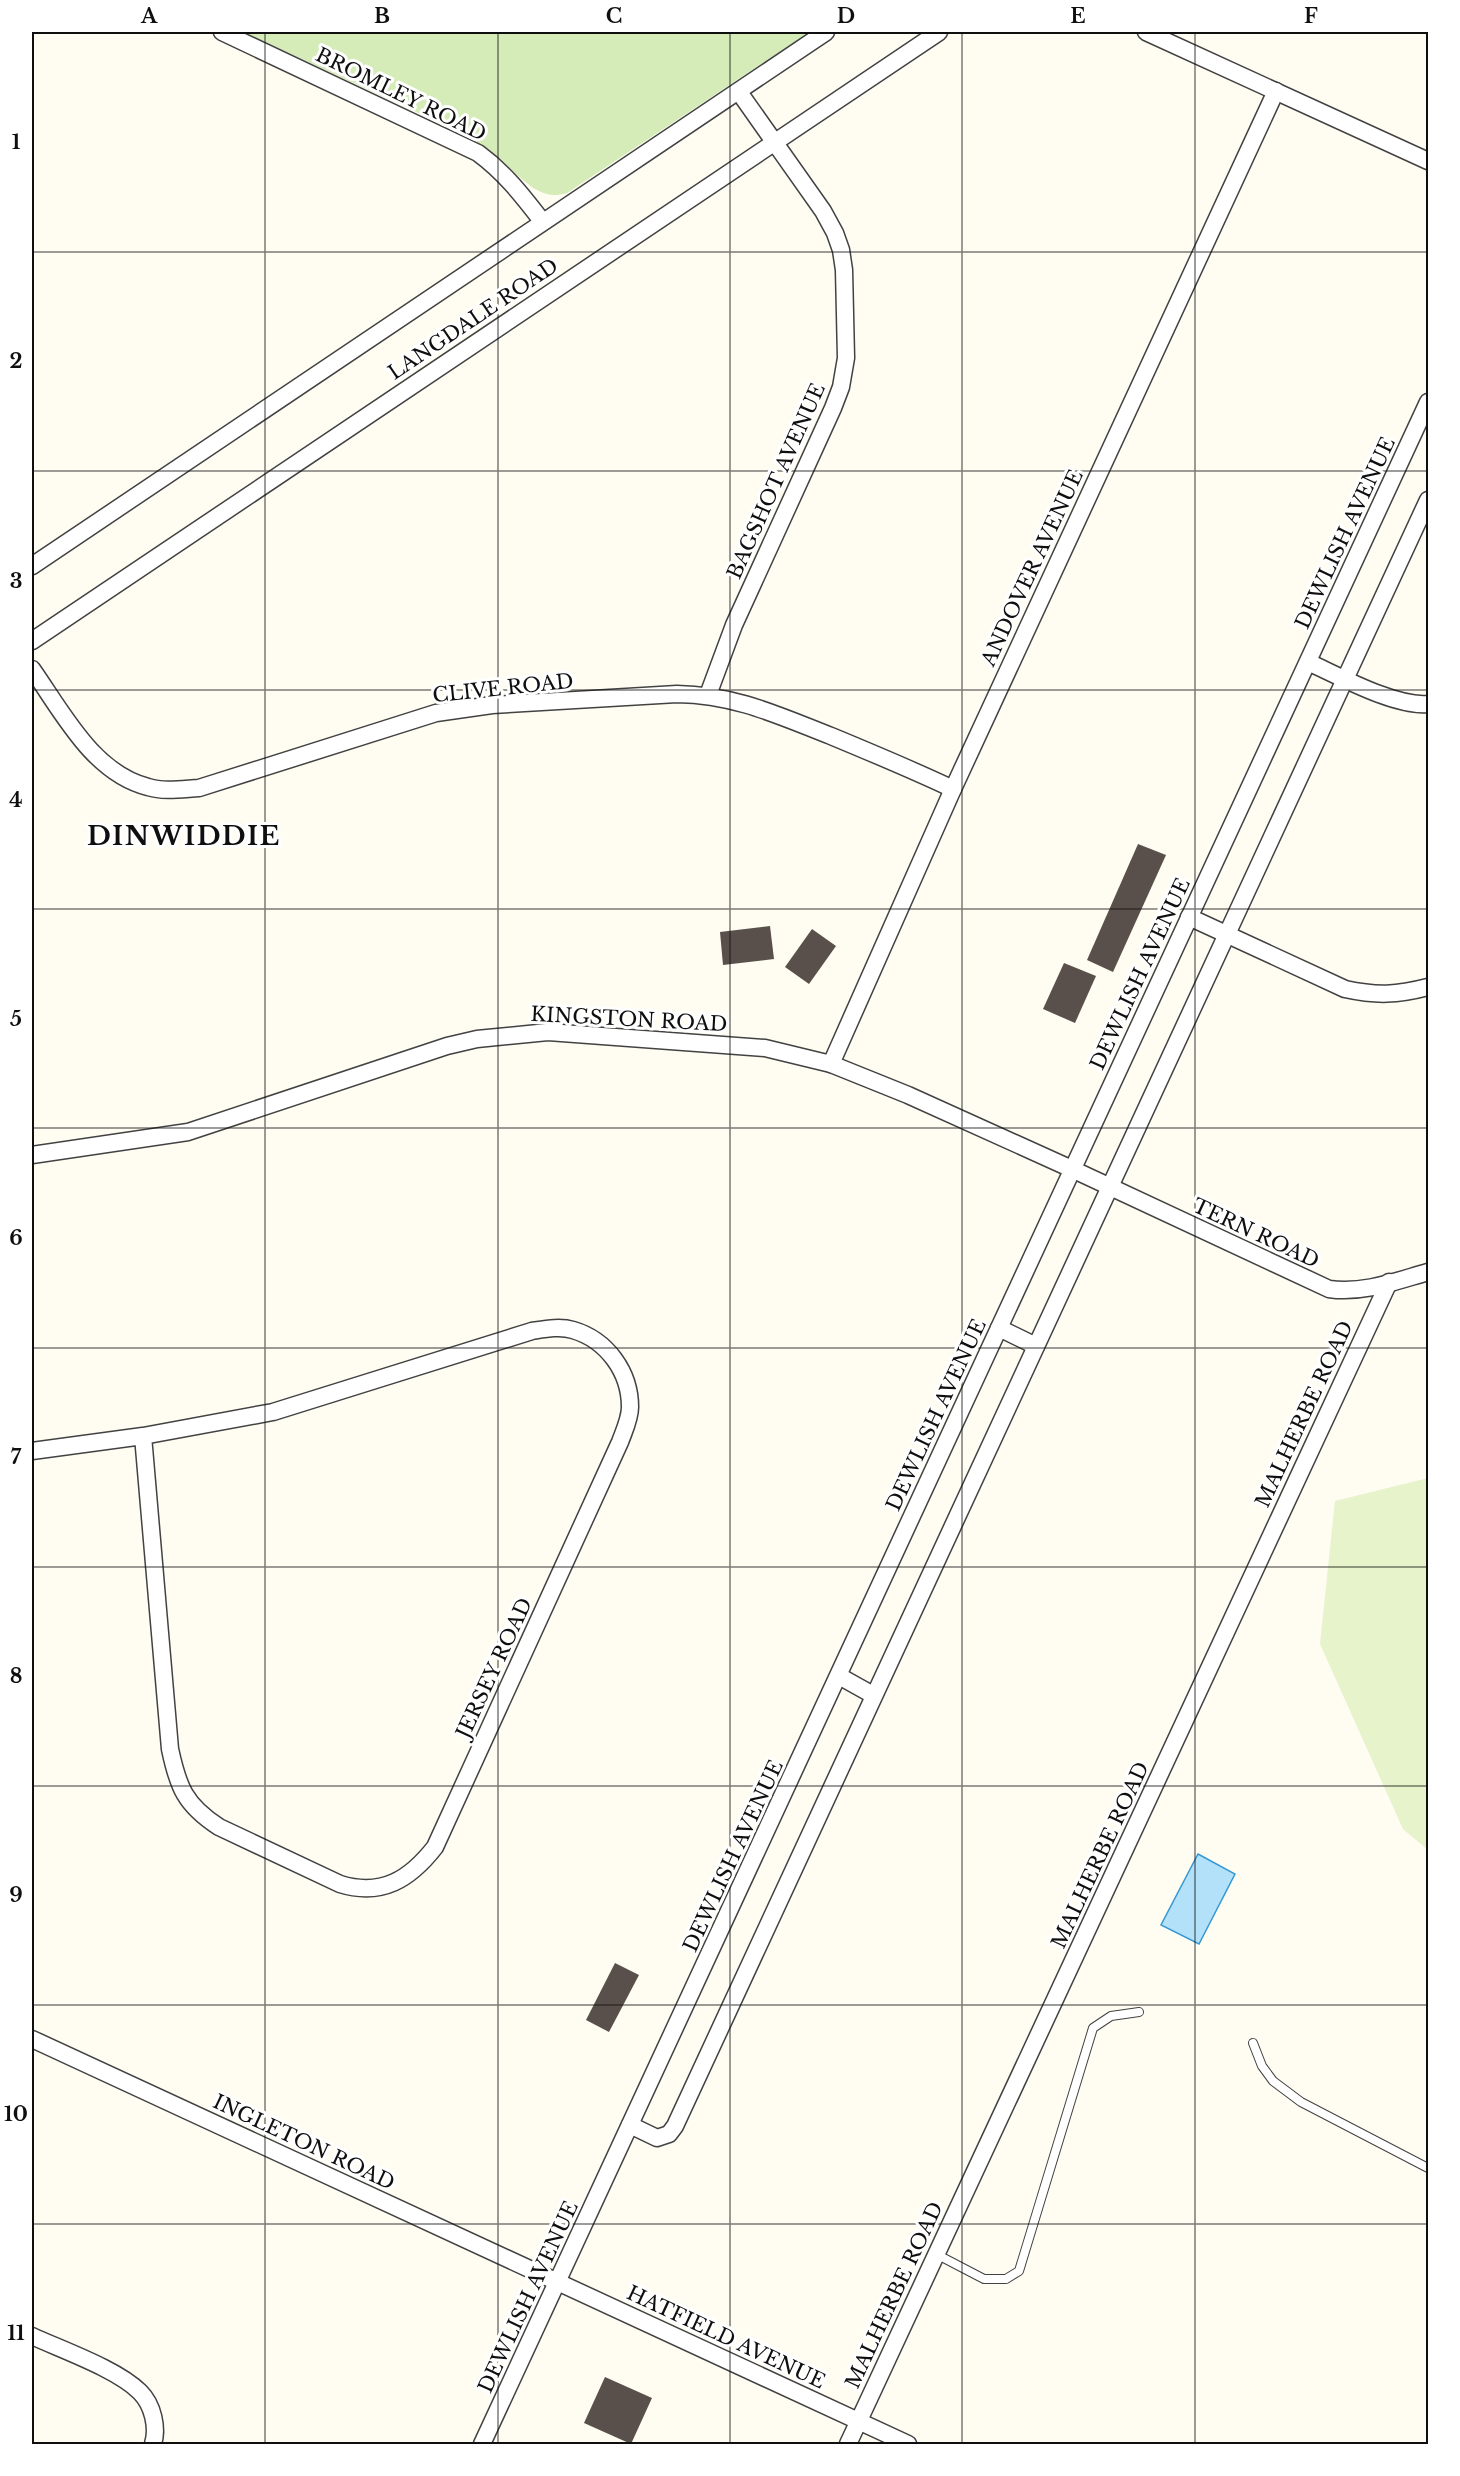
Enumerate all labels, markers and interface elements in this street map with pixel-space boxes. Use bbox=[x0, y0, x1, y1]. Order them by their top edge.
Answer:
text: A bbox=[140, 4, 158, 28]
text: B bbox=[374, 4, 390, 28]
text: C bbox=[606, 4, 622, 28]
text: D bbox=[837, 4, 855, 28]
text: E bbox=[1070, 4, 1086, 28]
text: F bbox=[1304, 4, 1318, 28]
street label: BROMLEY ROAD bbox=[312, 42, 490, 146]
text: 1 bbox=[12, 130, 21, 154]
street label: LANGDALE ROAD bbox=[384, 253, 562, 385]
text: 2 bbox=[9, 349, 23, 373]
street label: BAGSHOT AVENUE bbox=[722, 379, 830, 583]
street label: DEWLISH AVENUE bbox=[1290, 433, 1400, 633]
street label: ANDOVER AVENUE bbox=[976, 466, 1088, 671]
text: 3 bbox=[10, 569, 22, 593]
street label: CLIVE ROAD bbox=[431, 669, 575, 707]
text: 4 bbox=[9, 788, 23, 812]
district label: DINWIDDIE bbox=[87, 820, 281, 852]
street label: DEWLISH AVENUE bbox=[1085, 874, 1195, 1074]
street label: KINGSTON ROAD bbox=[530, 1002, 728, 1036]
text: 5 bbox=[10, 1007, 22, 1031]
street label: TERN ROAD bbox=[1189, 1193, 1323, 1273]
text: 6 bbox=[9, 1226, 23, 1250]
street label: DEWLISH AVENUE bbox=[881, 1315, 991, 1515]
street label: MALHERBE ROAD bbox=[1250, 1317, 1358, 1511]
text: 7 bbox=[11, 1445, 22, 1469]
street label: JERSEY ROAD bbox=[450, 1594, 537, 1745]
text: 8 bbox=[10, 1664, 22, 1688]
street label: DEWLISH AVENUE bbox=[678, 1756, 788, 1956]
street label: MALHERBE ROAD bbox=[1046, 1758, 1154, 1952]
text: 9 bbox=[9, 1883, 23, 1907]
street label: INGLETON ROAD bbox=[209, 2089, 399, 2195]
text: 10 bbox=[4, 2102, 28, 2126]
street label: DEWLISH AVENUE bbox=[473, 2197, 583, 2397]
street label: MALHERBE ROAD bbox=[840, 2198, 948, 2392]
street label: HATFIELD AVENUE bbox=[623, 2281, 829, 2393]
text: 11 bbox=[7, 2321, 25, 2345]

